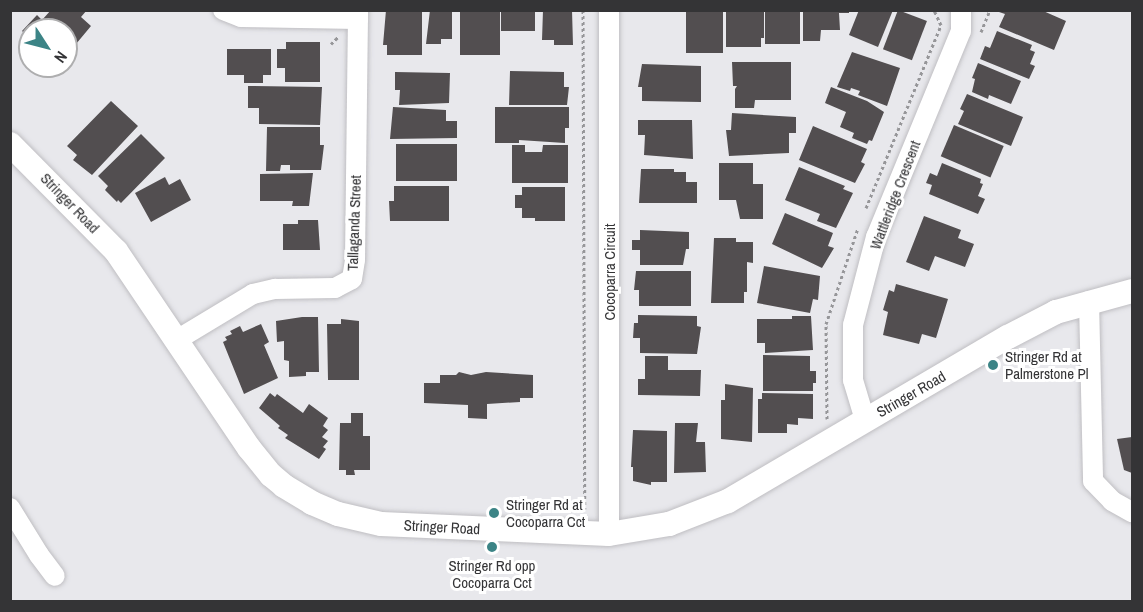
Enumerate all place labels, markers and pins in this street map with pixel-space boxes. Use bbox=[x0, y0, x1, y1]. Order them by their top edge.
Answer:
place label: Stringer Rd at Palmerstone Pl bbox=[1005, 347, 1088, 382]
marker: Stringer Rd at Palmerstone Pl bbox=[986, 358, 1000, 372]
place label: Stringer Rd at Cocoparra Cct bbox=[506, 495, 585, 530]
marker: Stringer Rd at Cocoparra Cct bbox=[487, 506, 501, 520]
marker: Stringer Rd opp Cocoparra Cct bbox=[485, 540, 499, 554]
place label: Stringer Rd opp Cocoparra Cct bbox=[449, 556, 535, 591]

